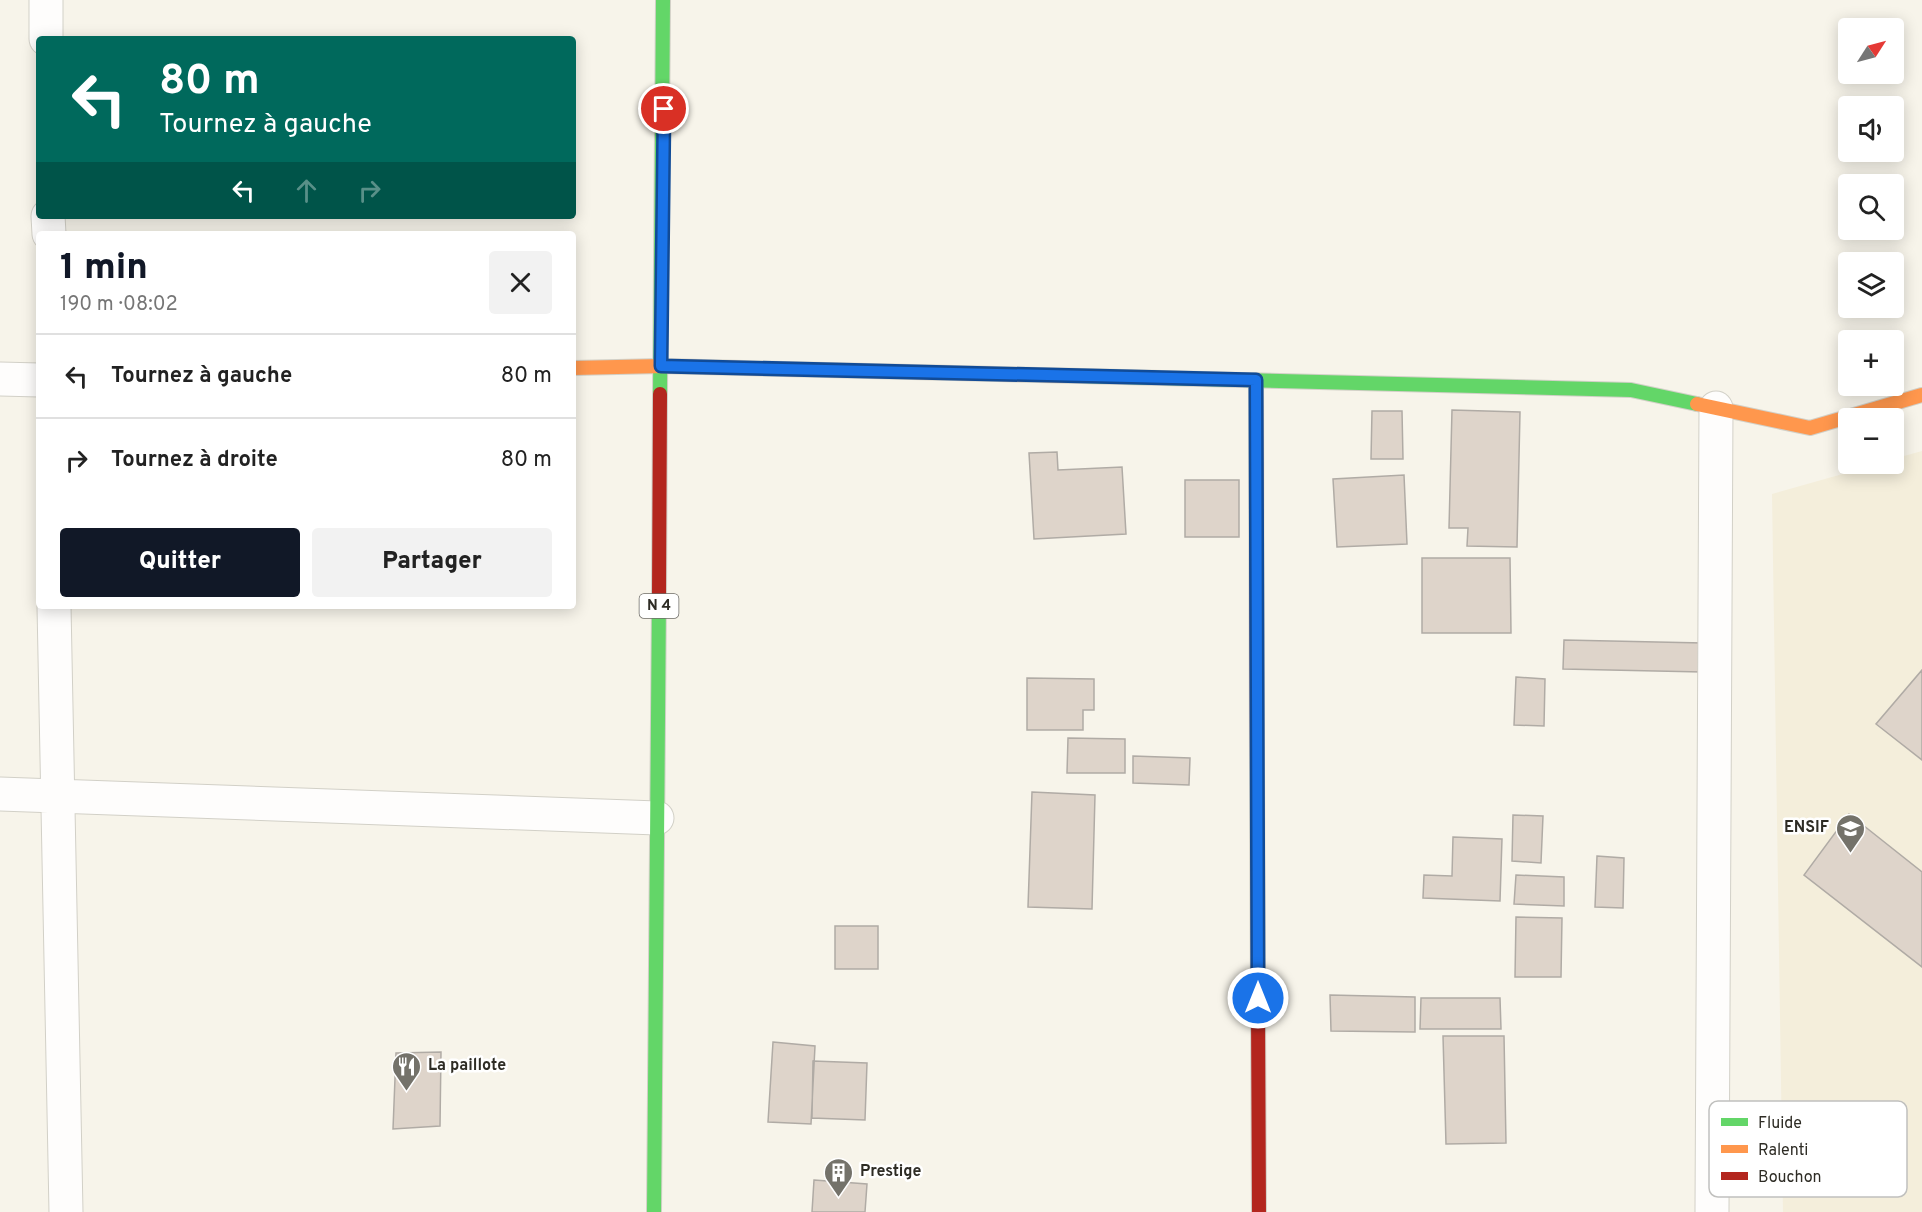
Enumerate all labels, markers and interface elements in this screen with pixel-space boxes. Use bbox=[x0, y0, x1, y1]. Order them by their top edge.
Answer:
north arrow bbox=[1838, 18, 1904, 84]
map controls bbox=[1838, 18, 1904, 474]
text: 80 m bbox=[159, 56, 260, 109]
icon: left bbox=[60, 60, 138, 138]
pin bbox=[638, 83, 689, 134]
icon: arrive bbox=[647, 92, 680, 125]
button: sound bbox=[1838, 96, 1904, 162]
text: Tournez à gauche bbox=[159, 108, 372, 142]
icon: left bbox=[227, 174, 260, 207]
icon: ahead bbox=[290, 174, 323, 207]
icon: right bbox=[353, 174, 386, 207]
button: search bbox=[1838, 174, 1904, 240]
text: 1 min bbox=[60, 246, 148, 292]
button: close bbox=[489, 251, 552, 314]
button: layers bbox=[1838, 252, 1904, 318]
text: 190 m · 08:02 bbox=[60, 292, 178, 318]
button: + bbox=[1838, 330, 1904, 396]
icon: left bbox=[60, 360, 93, 393]
text: Tournez à gauche bbox=[111, 363, 292, 390]
text: 80 m bbox=[501, 363, 552, 390]
button: − bbox=[1838, 408, 1904, 474]
icon: right bbox=[60, 444, 93, 477]
text: Tournez à droite bbox=[111, 447, 278, 474]
text: 80 m bbox=[501, 447, 552, 474]
button: Quitter bbox=[60, 528, 300, 597]
button: Partager bbox=[312, 528, 552, 597]
road number: N 4 bbox=[640, 594, 678, 618]
school or university icon: ENSIF bbox=[1834, 812, 1866, 854]
place label: ENSIF bbox=[1784, 818, 1829, 838]
position arrow bbox=[1226, 966, 1290, 1030]
restaurant icon: La paillote bbox=[391, 1050, 423, 1092]
place label: La paillote bbox=[428, 1056, 506, 1076]
legend bbox=[1709, 1101, 1907, 1197]
text: Fluide bbox=[1758, 1114, 1802, 1134]
text: Ralenti bbox=[1758, 1141, 1808, 1161]
building icon: Prestige bbox=[823, 1156, 855, 1198]
place label: Prestige bbox=[860, 1162, 921, 1182]
text: Bouchon bbox=[1758, 1168, 1822, 1188]

